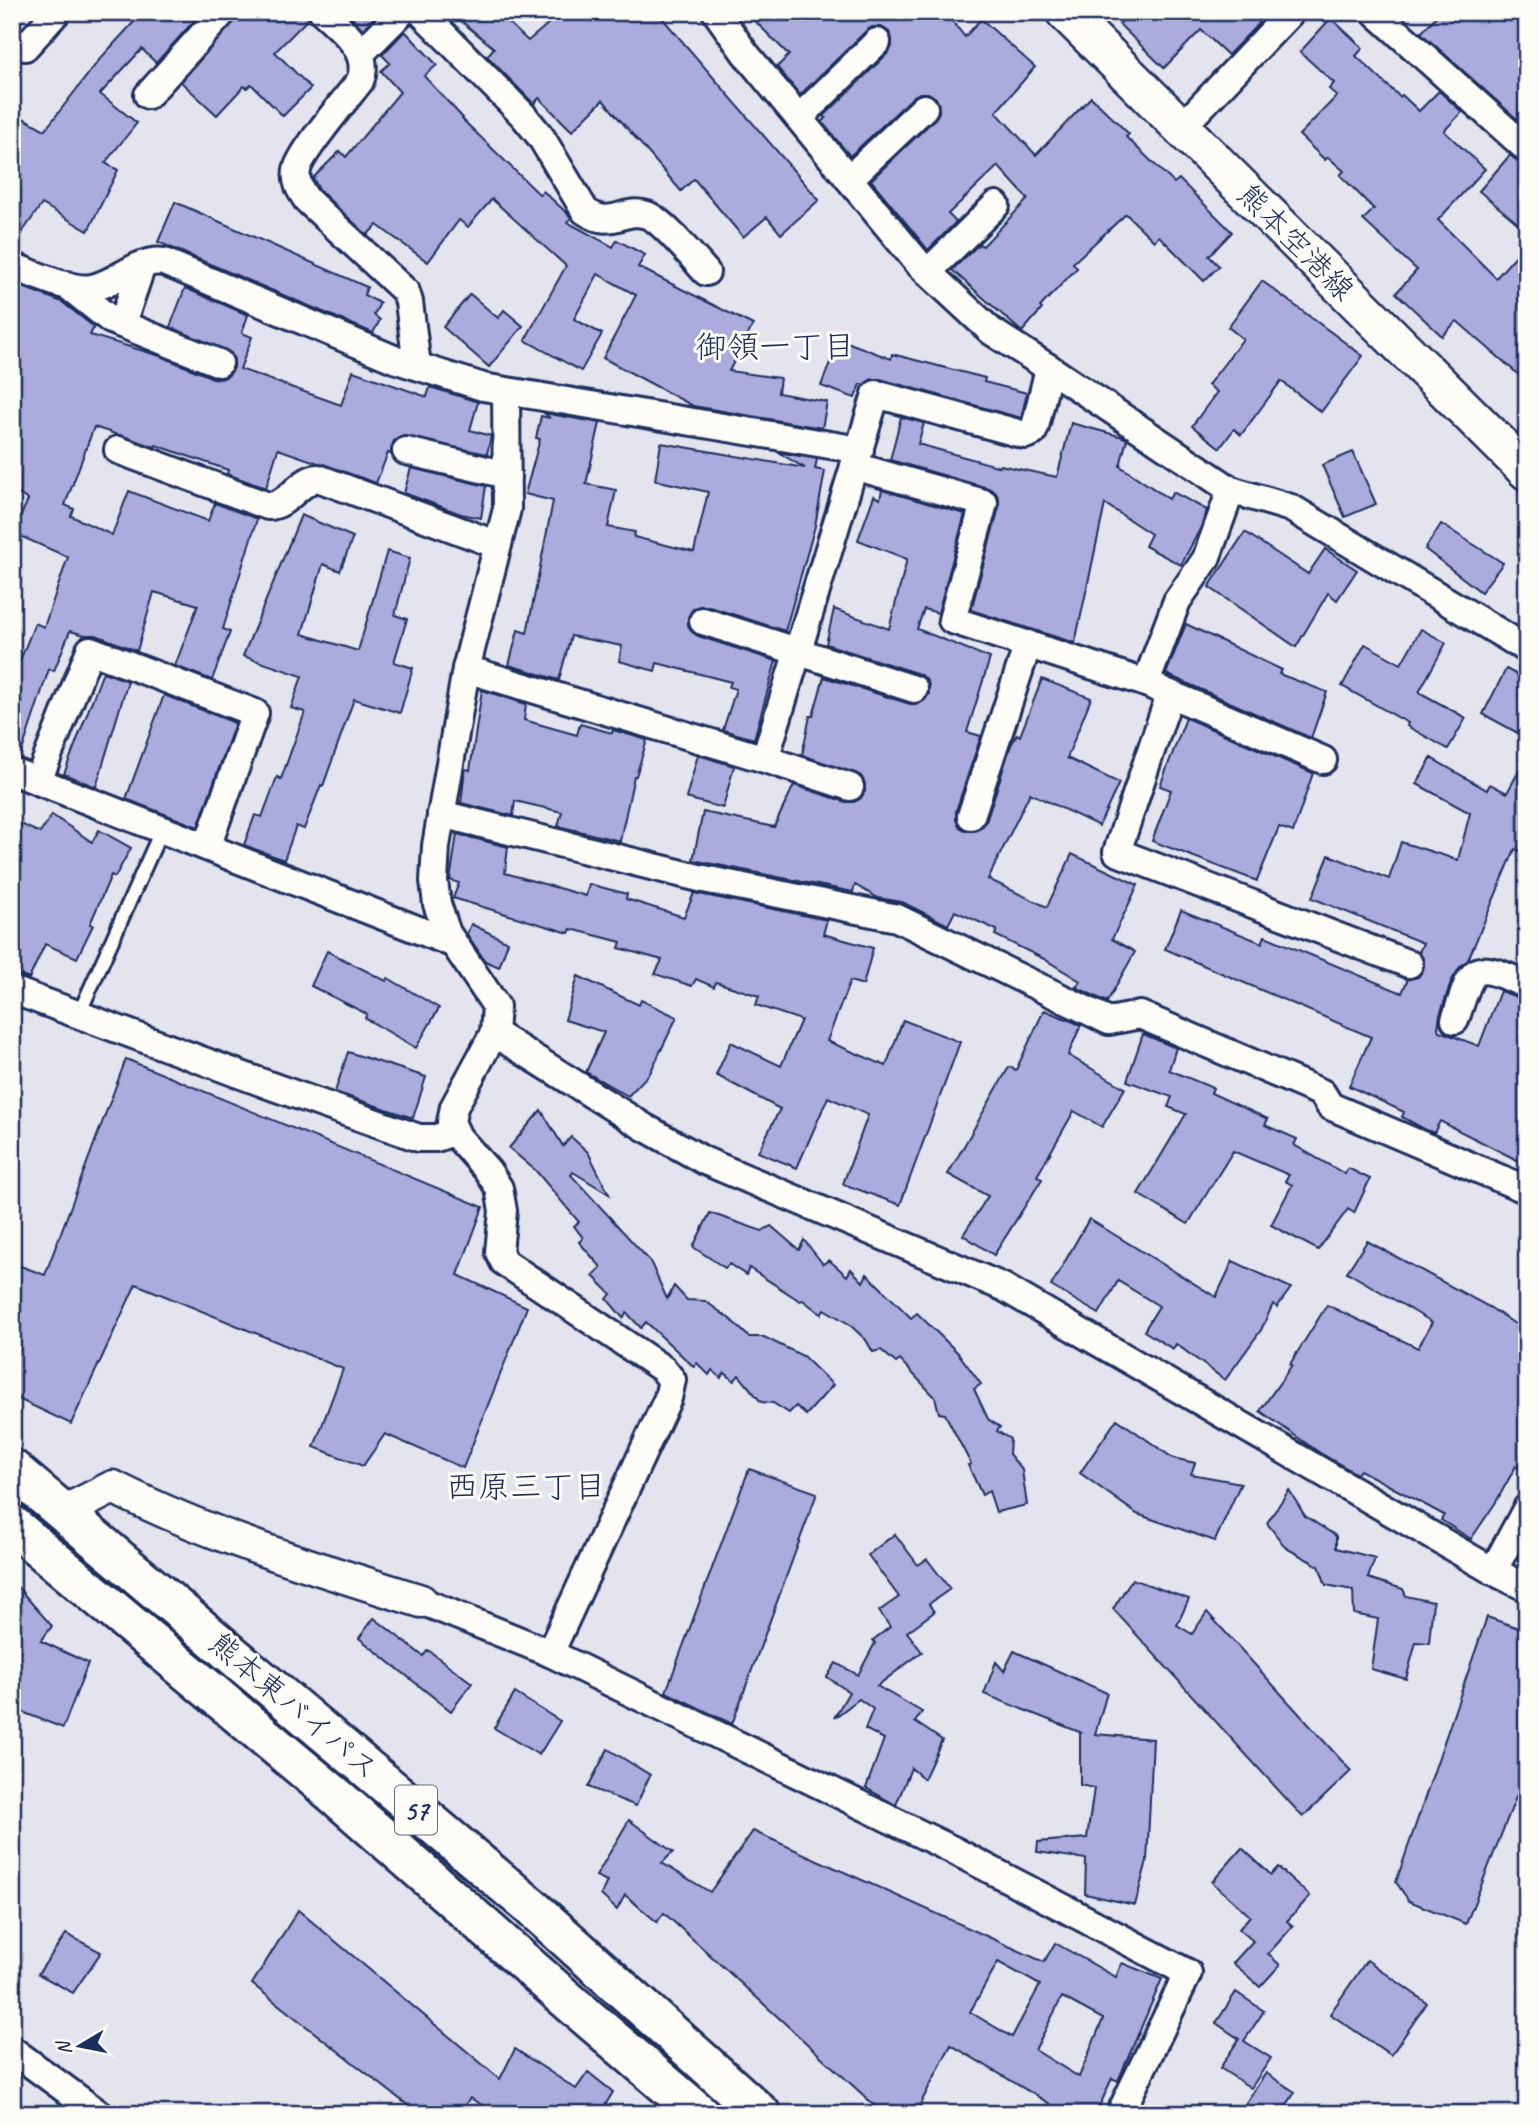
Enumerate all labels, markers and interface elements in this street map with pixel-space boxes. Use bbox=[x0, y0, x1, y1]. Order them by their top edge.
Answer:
street label: 熊本空港線 bbox=[1230, 176, 1362, 308]
district label: 御領一丁目 bbox=[695, 326, 855, 367]
district label: 西原三丁目 bbox=[446, 1466, 606, 1507]
street label: 熊本東バイパス bbox=[202, 1624, 386, 1788]
road number: 57 bbox=[395, 1786, 437, 1834]
north arrow bbox=[46, 2010, 116, 2080]
text: N bbox=[51, 2038, 77, 2057]

